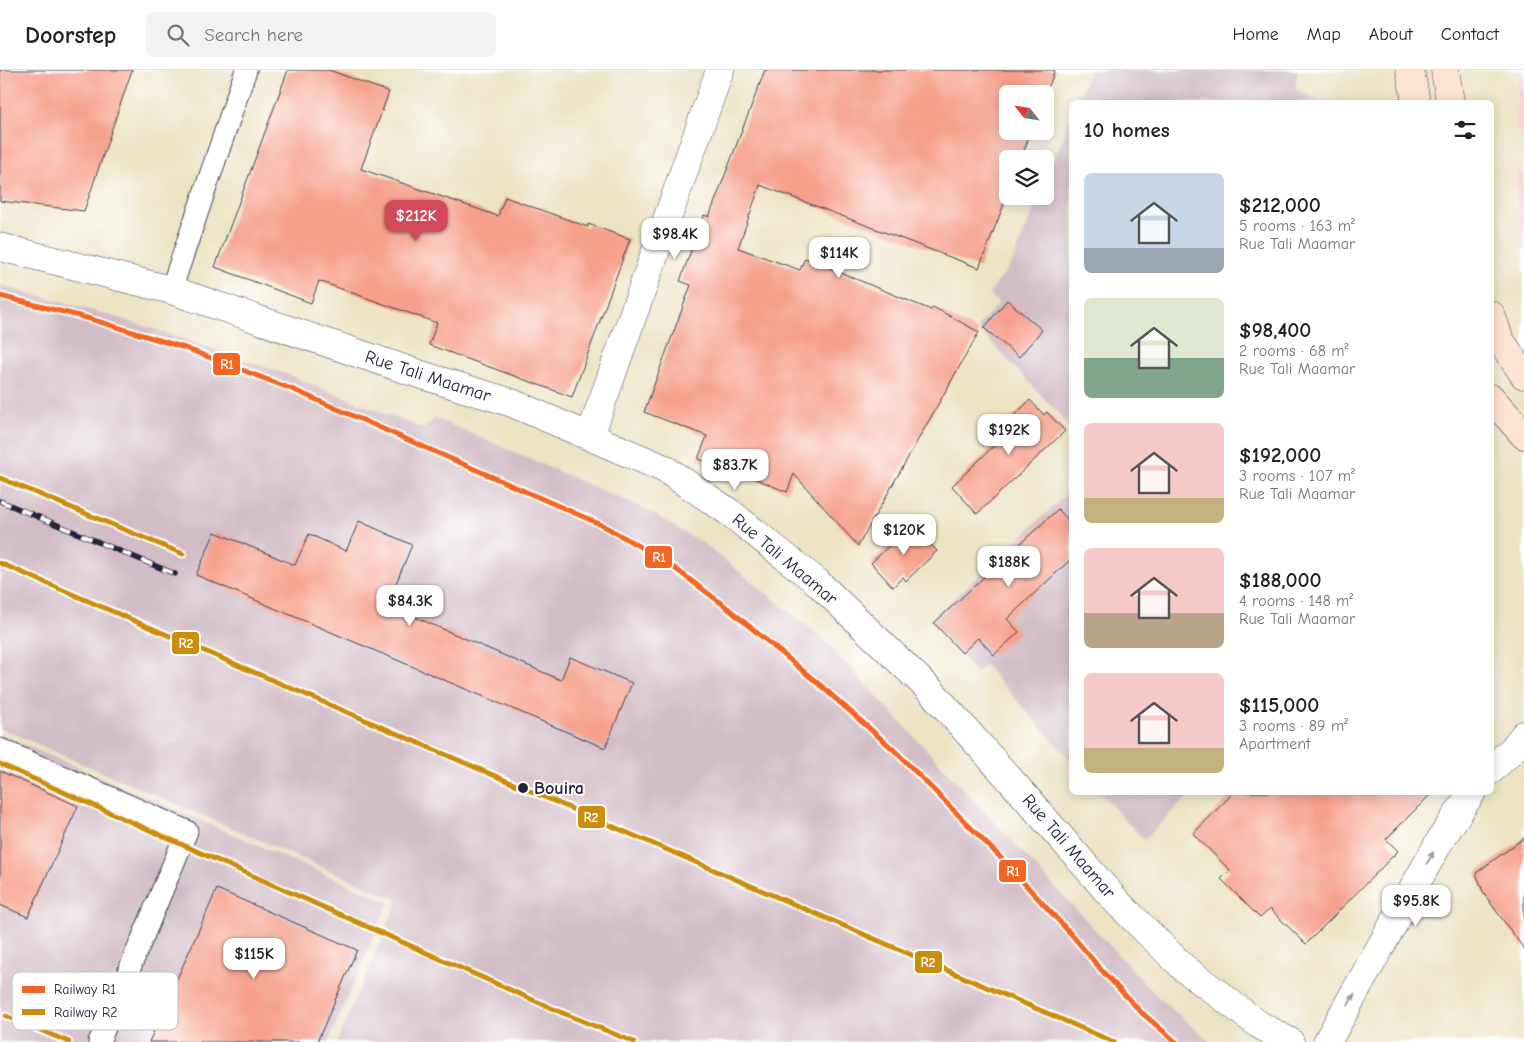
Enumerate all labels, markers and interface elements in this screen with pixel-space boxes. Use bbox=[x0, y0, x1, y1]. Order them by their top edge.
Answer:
search box bbox=[146, 12, 496, 57]
text: Doorstep bbox=[25, 21, 116, 49]
icon: search bbox=[164, 21, 192, 49]
text: Search here bbox=[204, 24, 303, 46]
text: Home bbox=[1232, 24, 1279, 45]
text: Map bbox=[1307, 24, 1341, 45]
text: About bbox=[1369, 24, 1413, 45]
text: Contact bbox=[1441, 24, 1499, 45]
north arrow bbox=[999, 85, 1054, 140]
map controls bbox=[999, 85, 1054, 205]
icon: filters bbox=[1451, 116, 1479, 144]
text: 10 homes bbox=[1084, 118, 1170, 142]
button: layers bbox=[999, 150, 1054, 205]
icon: home bbox=[1124, 193, 1184, 253]
text: $212,000 bbox=[1239, 193, 1321, 217]
pin: $212K bbox=[381, 200, 451, 242]
text: $212K bbox=[396, 207, 436, 225]
text: 5 rooms · 163 m² bbox=[1239, 217, 1355, 235]
pin: $98.4K bbox=[634, 218, 716, 260]
text: $98.4K bbox=[652, 225, 698, 243]
text: Rue Tali Maamar bbox=[1239, 235, 1355, 253]
pin: $114K bbox=[804, 236, 874, 279]
text: $114K bbox=[820, 244, 858, 262]
icon: home bbox=[1124, 318, 1184, 378]
text: $98,400 bbox=[1239, 318, 1311, 342]
text: 2 rooms · 68 m² bbox=[1239, 342, 1349, 360]
street label: Rue Tali Maamar bbox=[362, 346, 494, 407]
line badge: R1 bbox=[212, 352, 241, 376]
text: R1 bbox=[220, 356, 234, 373]
text: Rue Tali Maamar bbox=[1239, 360, 1355, 378]
pin: $192K bbox=[974, 414, 1044, 456]
text: $192K bbox=[988, 421, 1030, 439]
icon: home bbox=[1124, 443, 1184, 503]
text: $192,000 bbox=[1239, 443, 1321, 467]
pin: $83.7K bbox=[694, 448, 776, 491]
text: $83.7K bbox=[713, 456, 757, 474]
text: 3 rooms · 107 m² bbox=[1239, 467, 1355, 485]
text: Rue Tali Maamar bbox=[1239, 485, 1355, 503]
street label: Rue Tali Maamar bbox=[728, 509, 842, 610]
pin: $120K bbox=[869, 514, 939, 556]
text: $120K bbox=[883, 521, 925, 539]
line badge: R1 bbox=[644, 545, 673, 569]
pin: $188K bbox=[974, 546, 1044, 588]
text: R1 bbox=[652, 549, 666, 566]
text: $188K bbox=[988, 553, 1030, 571]
icon: home bbox=[1124, 568, 1184, 628]
text: $188,000 bbox=[1239, 568, 1321, 592]
pin: $84.3K bbox=[369, 584, 451, 627]
text: $84.3K bbox=[387, 592, 433, 610]
text: 4 rooms · 148 m² bbox=[1239, 592, 1353, 610]
text: Rue Tali Maamar bbox=[1239, 610, 1355, 628]
line badge: R2 bbox=[171, 631, 200, 655]
text: R2 bbox=[178, 635, 194, 652]
icon: home bbox=[1124, 693, 1184, 753]
text: $115,000 bbox=[1239, 693, 1319, 717]
text: 3 rooms · 89 m² bbox=[1239, 717, 1348, 735]
text: Apartment bbox=[1239, 735, 1311, 753]
place label: Bouira bbox=[534, 778, 584, 799]
marker: Bouira bbox=[516, 781, 530, 795]
street label: Rue Tali Maamar bbox=[1018, 790, 1120, 903]
line badge: R2 bbox=[577, 805, 606, 829]
text: R2 bbox=[583, 809, 599, 826]
one-way arrow bbox=[1426, 851, 1434, 865]
line badge: R1 bbox=[998, 859, 1027, 883]
text: R1 bbox=[1006, 863, 1020, 880]
pin: $95.8K bbox=[1375, 884, 1457, 927]
text: $95.8K bbox=[1393, 892, 1439, 910]
pin: $115K bbox=[219, 938, 289, 980]
text: $115K bbox=[234, 945, 274, 963]
line badge: R2 bbox=[914, 950, 943, 974]
text: R2 bbox=[920, 954, 936, 971]
legend bbox=[12, 972, 178, 1030]
text: Railway R1 bbox=[54, 981, 116, 998]
one-way arrow bbox=[1346, 993, 1355, 1006]
text: Railway R2 bbox=[54, 1004, 118, 1021]

